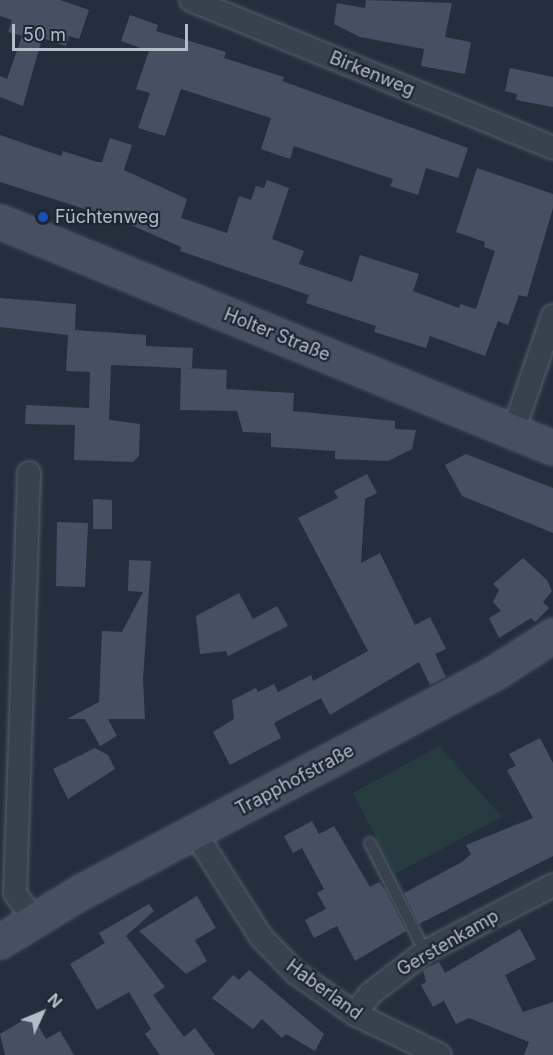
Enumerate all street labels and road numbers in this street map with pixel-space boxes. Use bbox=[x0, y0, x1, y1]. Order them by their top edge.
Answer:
street label: Birkenweg bbox=[326, 47, 418, 101]
street label: Holter Straße bbox=[221, 304, 333, 366]
street label: Trapphofstraße bbox=[232, 740, 358, 820]
street label: Gerstenkamp bbox=[393, 905, 503, 981]
street label: Haberland bbox=[282, 955, 366, 1025]

